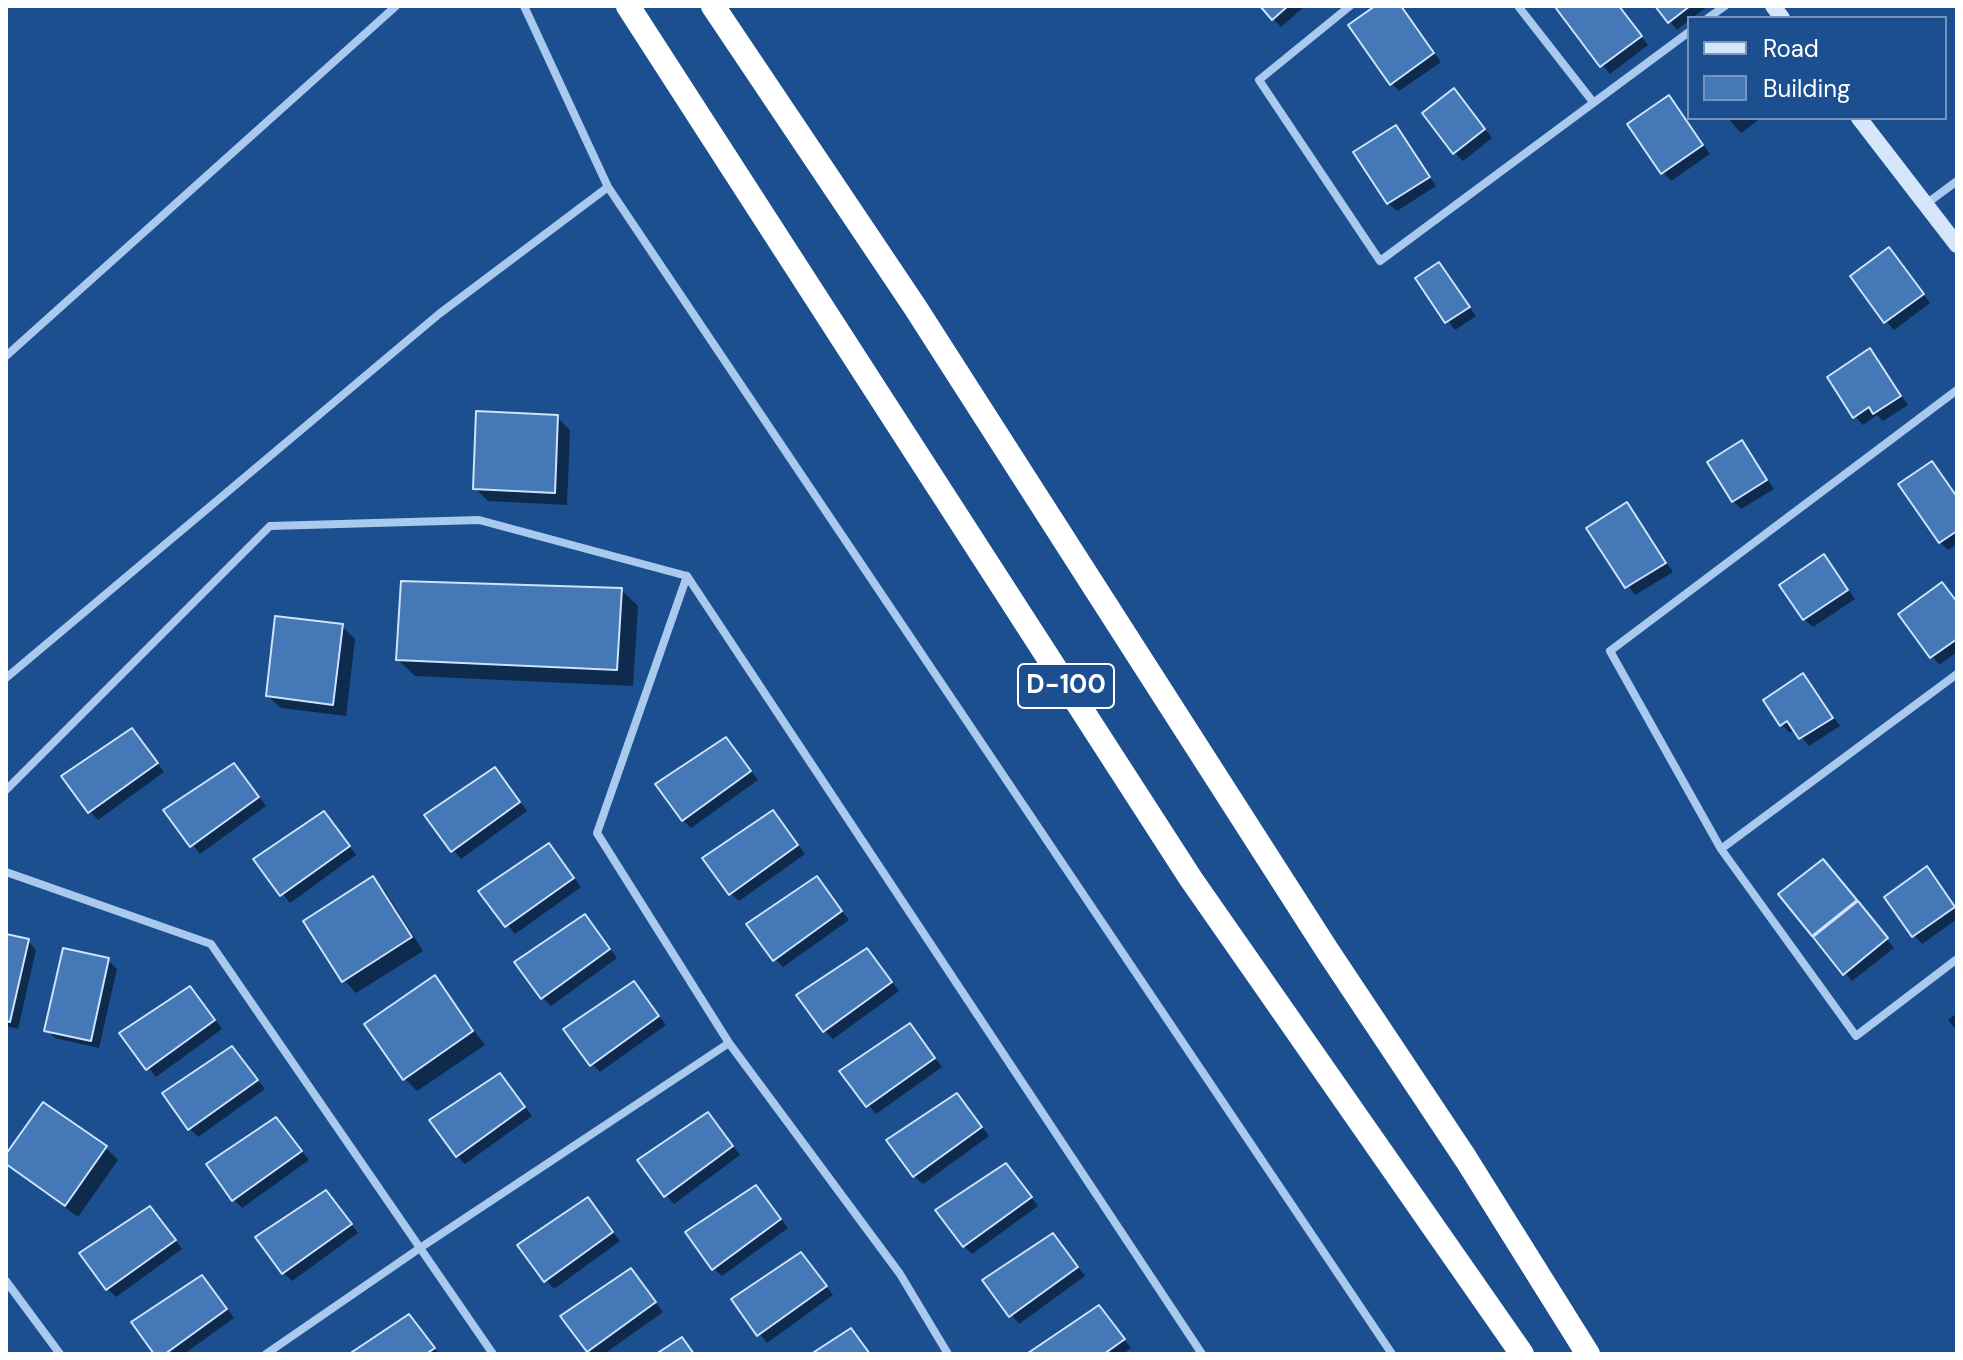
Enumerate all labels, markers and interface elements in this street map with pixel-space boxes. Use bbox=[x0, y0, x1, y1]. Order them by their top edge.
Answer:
legend bbox=[1687, 16, 1947, 120]
text: Road bbox=[1763, 33, 1819, 64]
text: Building bbox=[1763, 73, 1850, 104]
road number: D-100 bbox=[1018, 664, 1114, 708]

